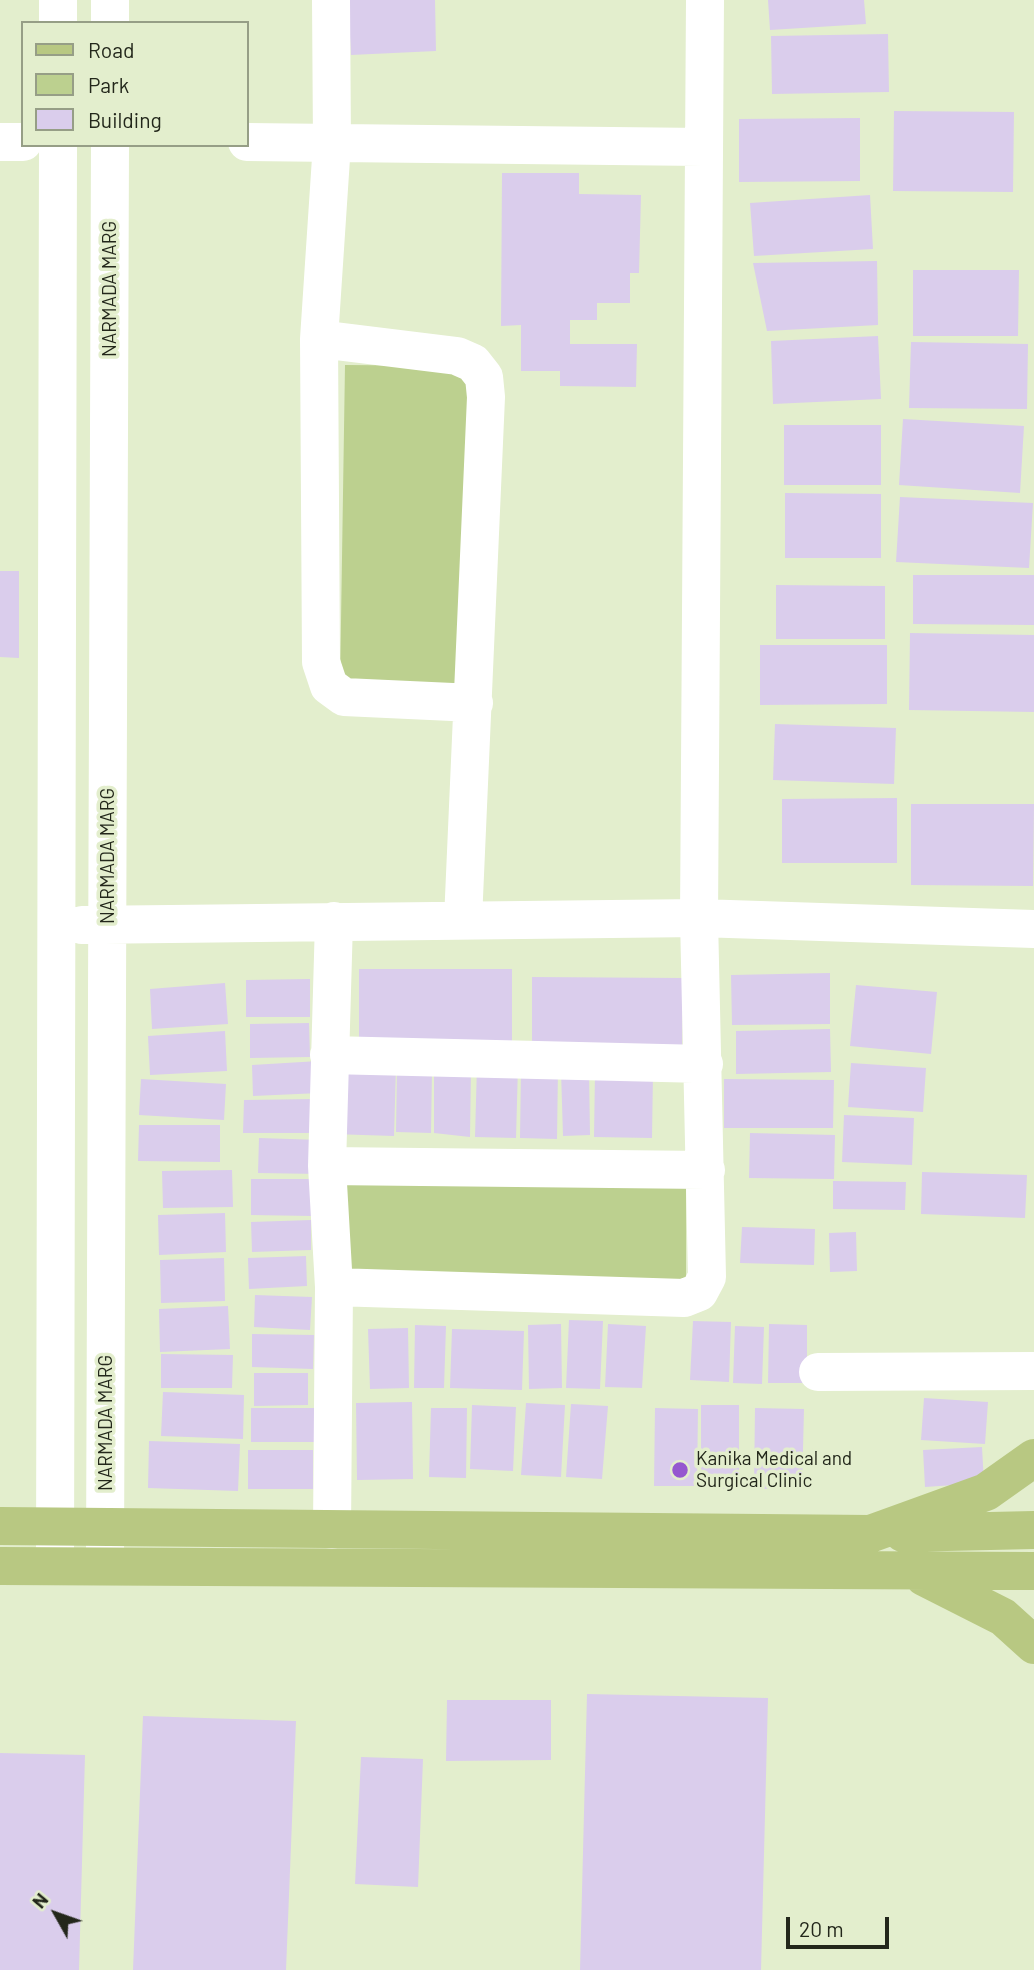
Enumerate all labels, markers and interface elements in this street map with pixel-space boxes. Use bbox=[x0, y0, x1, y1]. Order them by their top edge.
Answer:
legend bbox=[21, 21, 248, 147]
text: Road bbox=[88, 37, 134, 62]
text: Park bbox=[88, 72, 129, 97]
text: Building bbox=[88, 107, 162, 132]
street label: NARMADA MARG bbox=[99, 221, 121, 357]
street label: NARMADA MARG bbox=[97, 788, 119, 924]
street label: NARMADA MARG bbox=[95, 1355, 117, 1491]
place label: Kanika Medical and Surgical Clinic bbox=[696, 1448, 852, 1492]
marker: Kanika Medical and Surgical Clinic bbox=[670, 1460, 690, 1480]
north arrow bbox=[21, 1879, 91, 1949]
text: N bbox=[27, 1888, 52, 1912]
scale bar bbox=[789, 1904, 892, 1948]
text: 20 m bbox=[799, 1916, 844, 1941]

